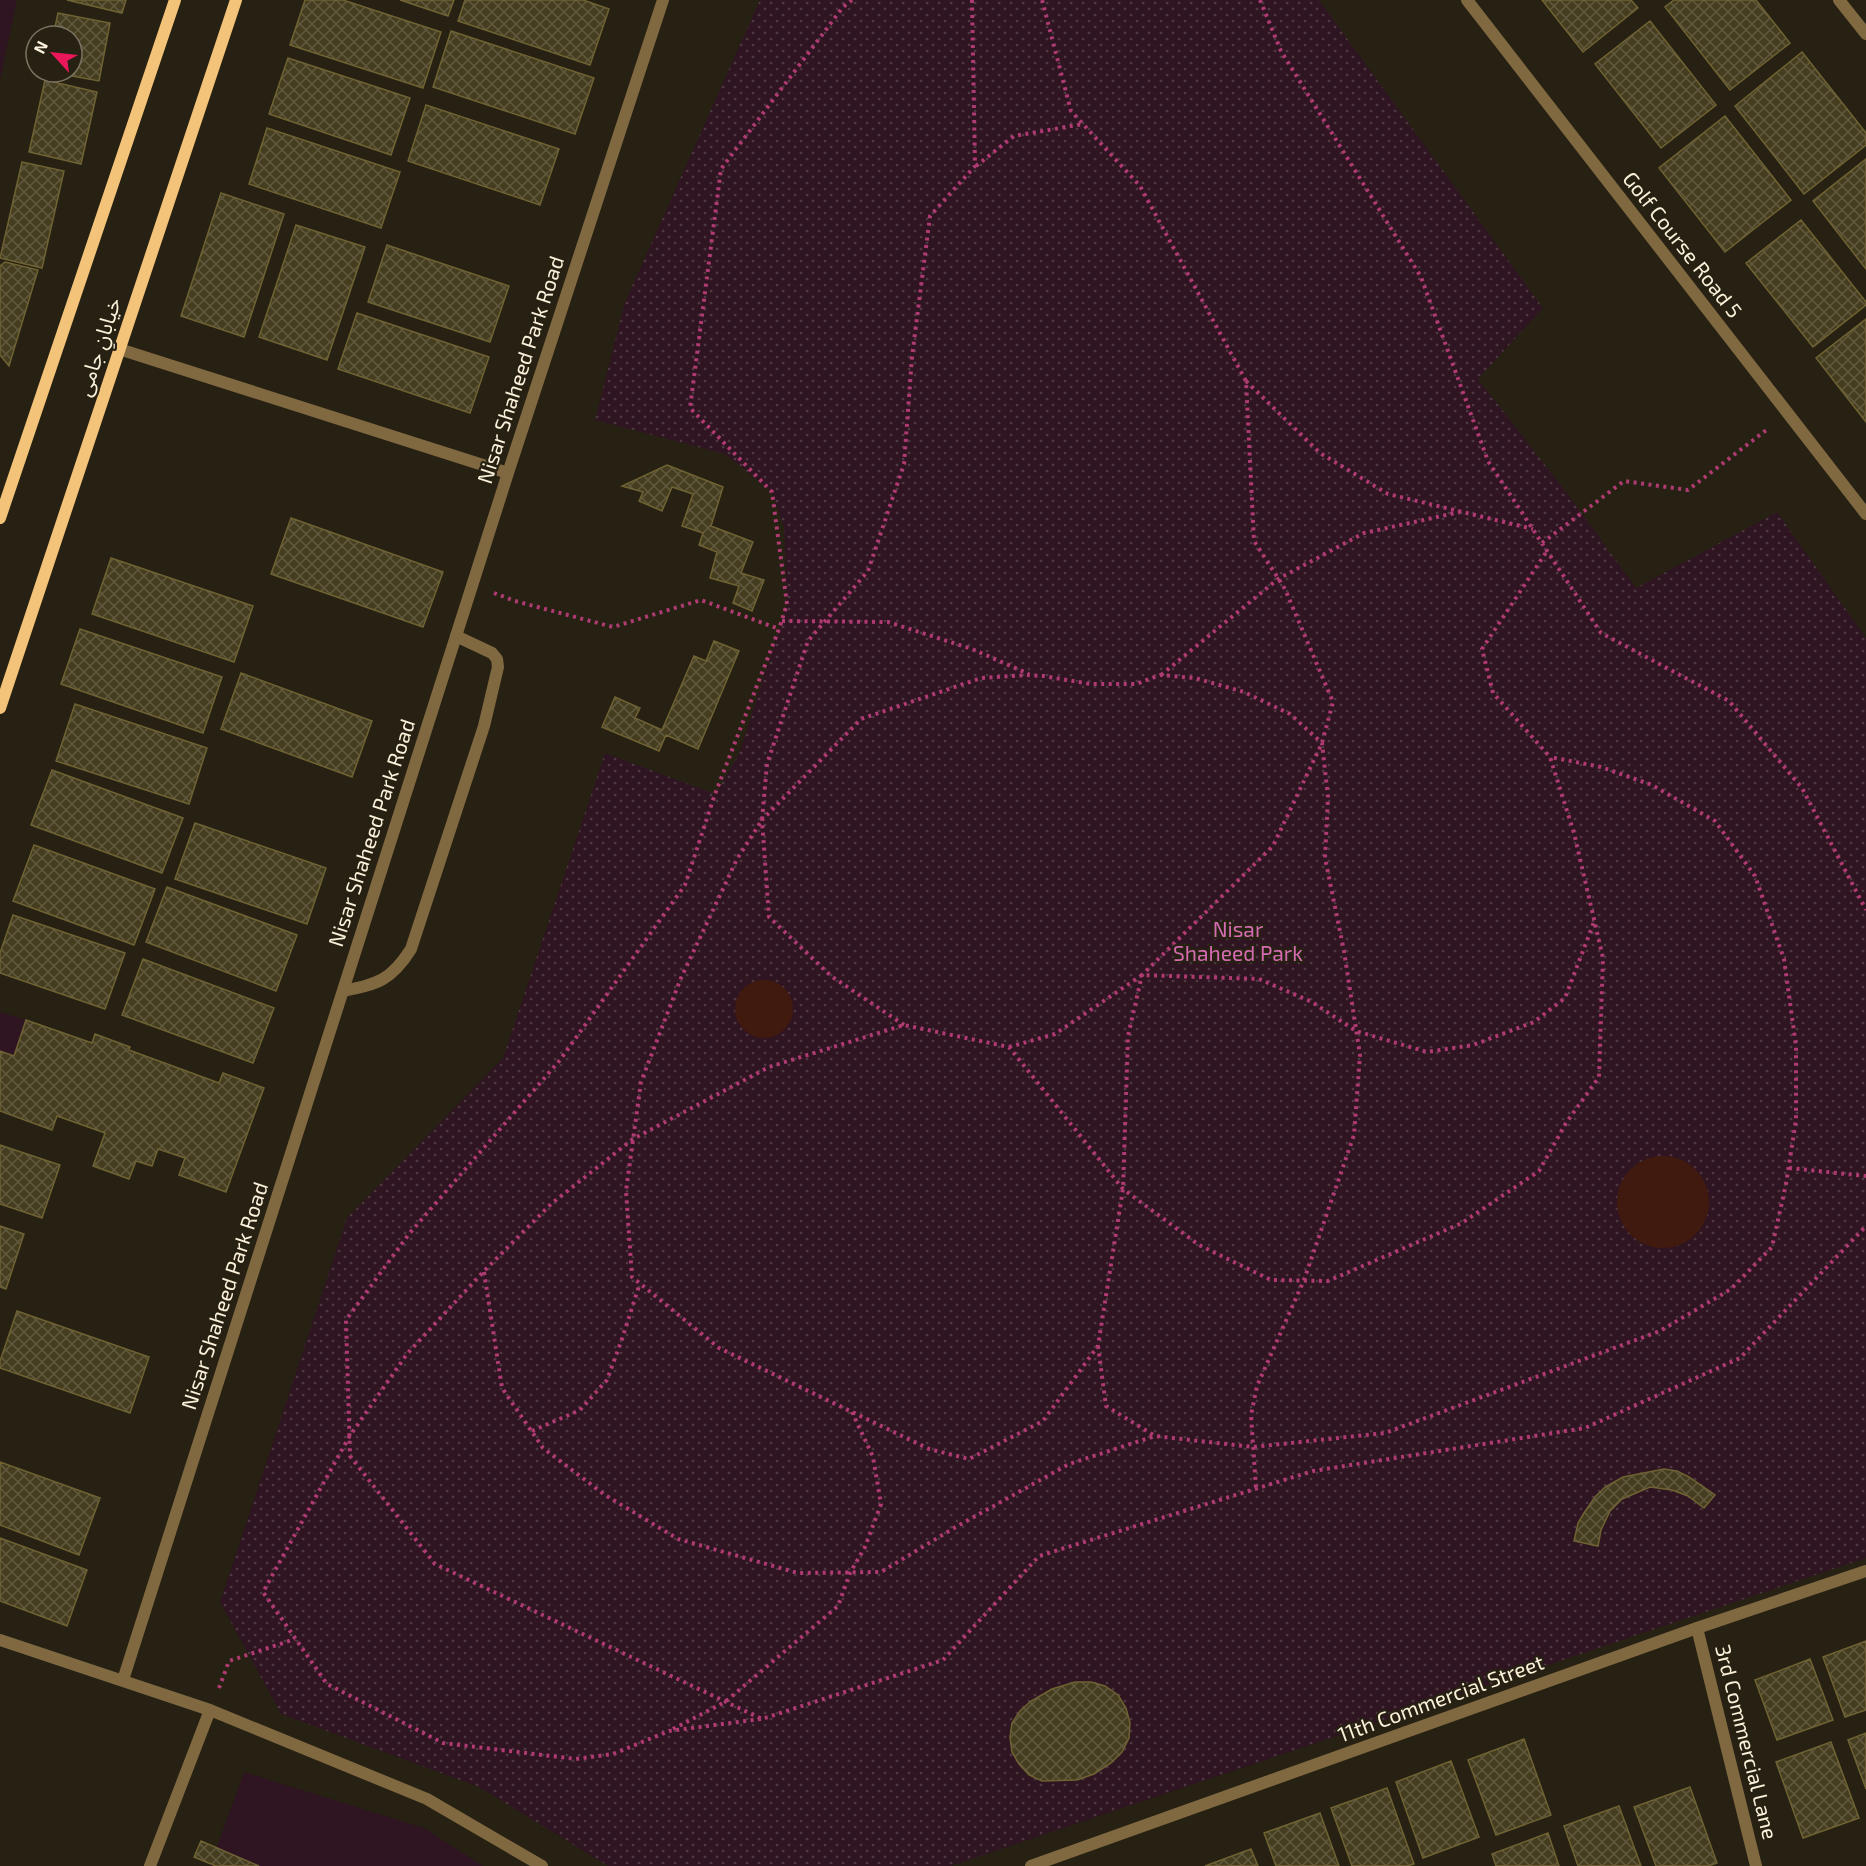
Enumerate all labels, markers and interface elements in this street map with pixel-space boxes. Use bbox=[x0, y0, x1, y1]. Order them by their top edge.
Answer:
north arrow bbox=[24, 24, 84, 84]
text: N bbox=[29, 37, 51, 56]
street label: Golf Course Road 5 bbox=[1618, 166, 1748, 322]
street label: Nisar Shaheed Park Road bbox=[471, 253, 568, 486]
street label: خیابانِ جامی bbox=[70, 294, 130, 400]
street label: Nisar Shaheed Park Road bbox=[322, 716, 419, 949]
park label: Nisar Shaheed Park bbox=[1173, 916, 1303, 965]
street label: Nisar Shaheed Park Road bbox=[175, 1179, 272, 1412]
street label: 3rd Commercial Lane bbox=[1711, 1642, 1784, 1842]
street label: 11th Commercial Street bbox=[1334, 1649, 1547, 1747]

